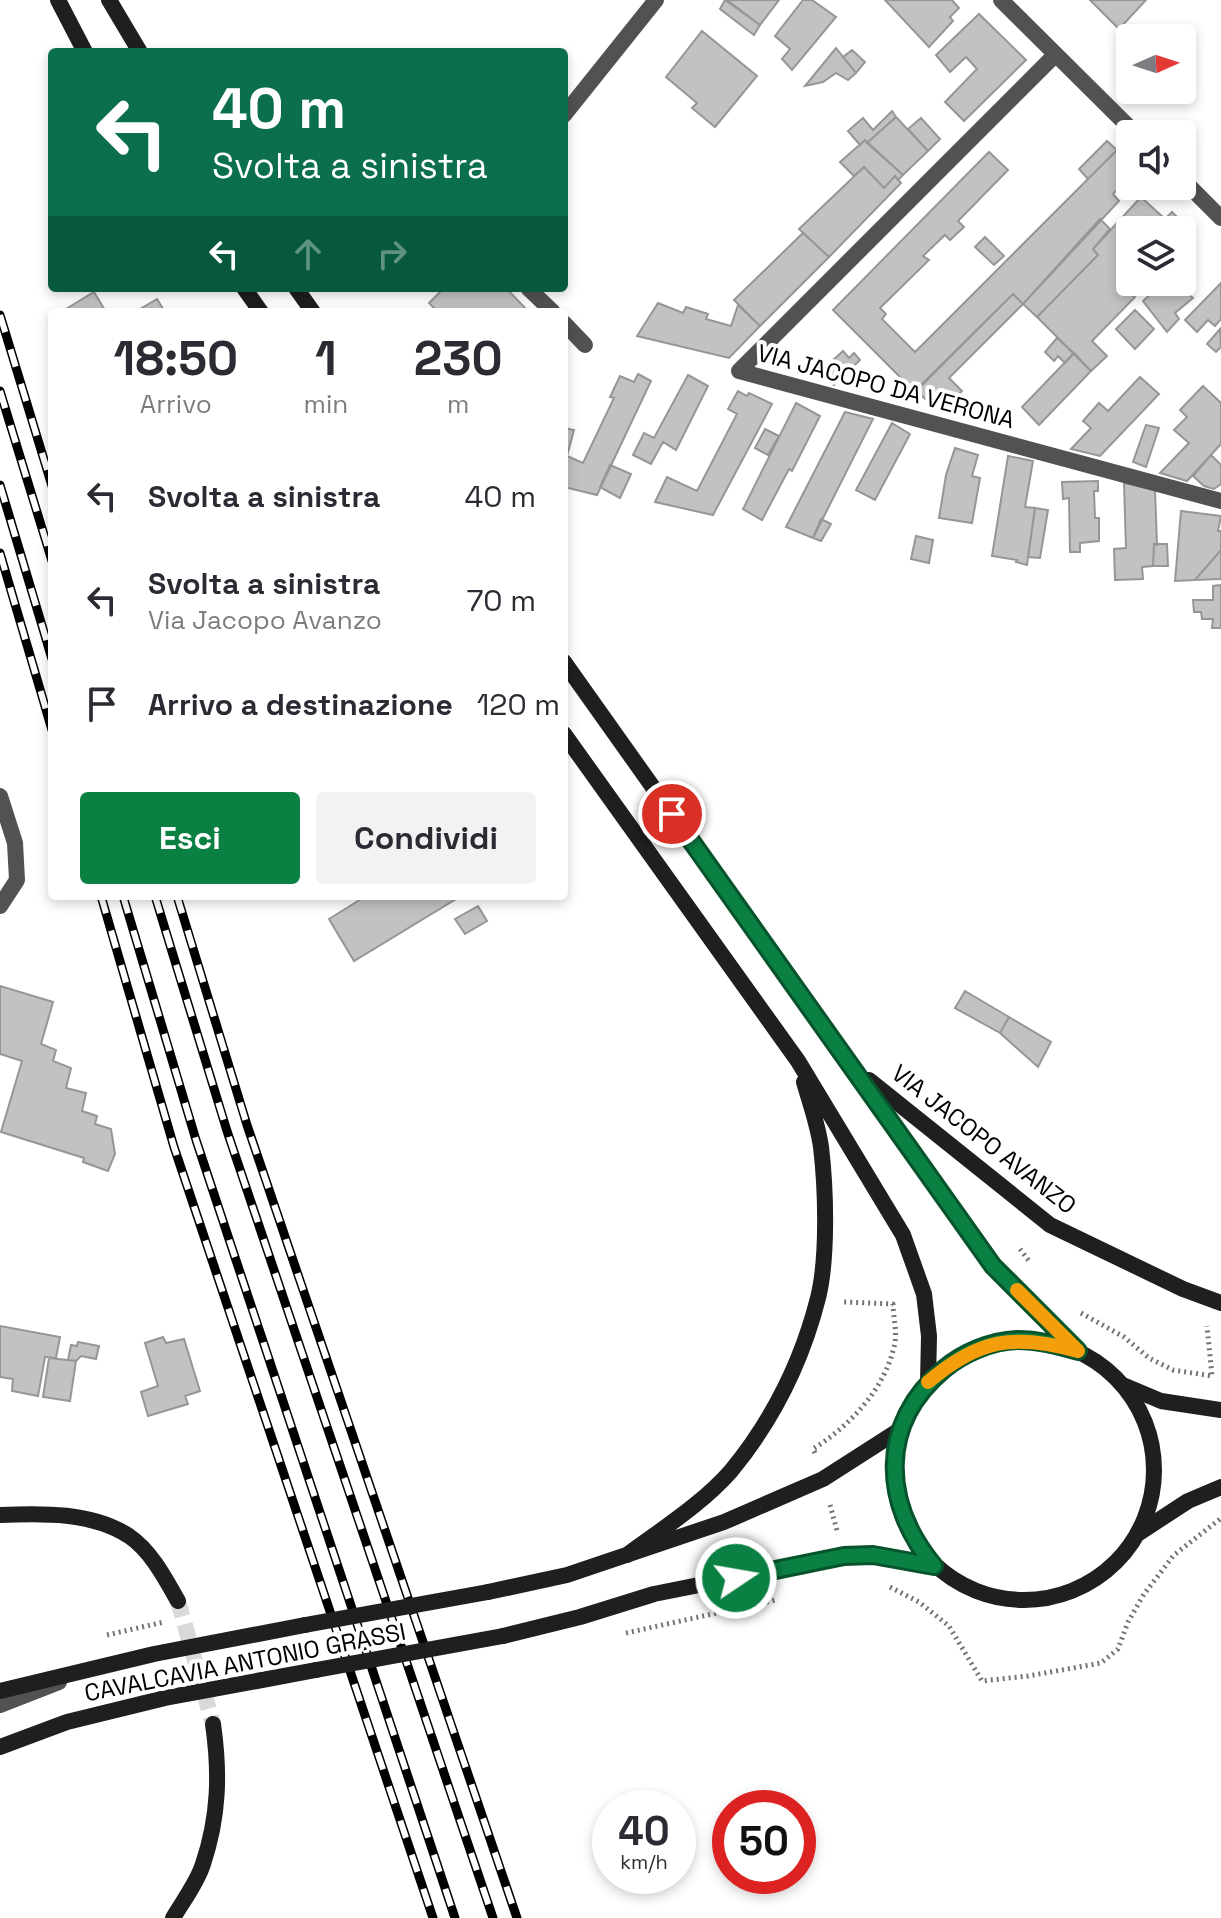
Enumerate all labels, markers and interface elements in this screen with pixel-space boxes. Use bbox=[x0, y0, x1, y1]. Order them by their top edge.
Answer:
north arrow bbox=[1116, 24, 1196, 104]
map controls bbox=[1116, 24, 1196, 296]
text: 40 m bbox=[212, 73, 346, 144]
icon: left bbox=[80, 80, 184, 184]
button: sound bbox=[1116, 120, 1196, 200]
text: Svolta a sinistra bbox=[212, 143, 488, 189]
button: layers bbox=[1116, 216, 1196, 296]
icon: left bbox=[202, 232, 246, 276]
icon: ahead bbox=[286, 232, 330, 276]
icon: right bbox=[370, 232, 414, 276]
text: 18:50 bbox=[113, 328, 238, 389]
text: 1 bbox=[315, 328, 337, 389]
text: 230 bbox=[414, 328, 503, 389]
street label: VIA JACOPO DA VERONA bbox=[754, 337, 1018, 435]
text: Arrivo bbox=[140, 387, 212, 421]
text: min bbox=[304, 387, 348, 421]
text: m bbox=[447, 387, 469, 421]
icon: left bbox=[80, 474, 124, 518]
text: Svolta a sinistra bbox=[148, 477, 380, 516]
text: 40 m bbox=[465, 477, 536, 516]
text: Svolta a sinistra bbox=[148, 564, 380, 603]
icon: left bbox=[80, 578, 124, 622]
text: 70 m bbox=[467, 581, 536, 620]
text: Via Jacopo Avanzo bbox=[148, 603, 382, 637]
icon: arrive bbox=[80, 682, 124, 726]
text: Arrivo a destinazione bbox=[148, 685, 453, 724]
text: 120 m bbox=[477, 685, 560, 724]
pin bbox=[638, 780, 706, 848]
button: Esci bbox=[80, 792, 300, 884]
button: Condividi bbox=[316, 792, 536, 884]
icon: arrive bbox=[650, 792, 694, 836]
street label: VIA JACOPO AVANZO bbox=[885, 1057, 1083, 1221]
position arrow bbox=[694, 1536, 778, 1620]
street label: CAVALCAVIA ANTONIO GRASSI bbox=[82, 1616, 408, 1708]
speed limit sign: 50 bbox=[712, 1790, 816, 1894]
text: 40 bbox=[618, 1806, 670, 1857]
text: km/h bbox=[620, 1849, 668, 1875]

